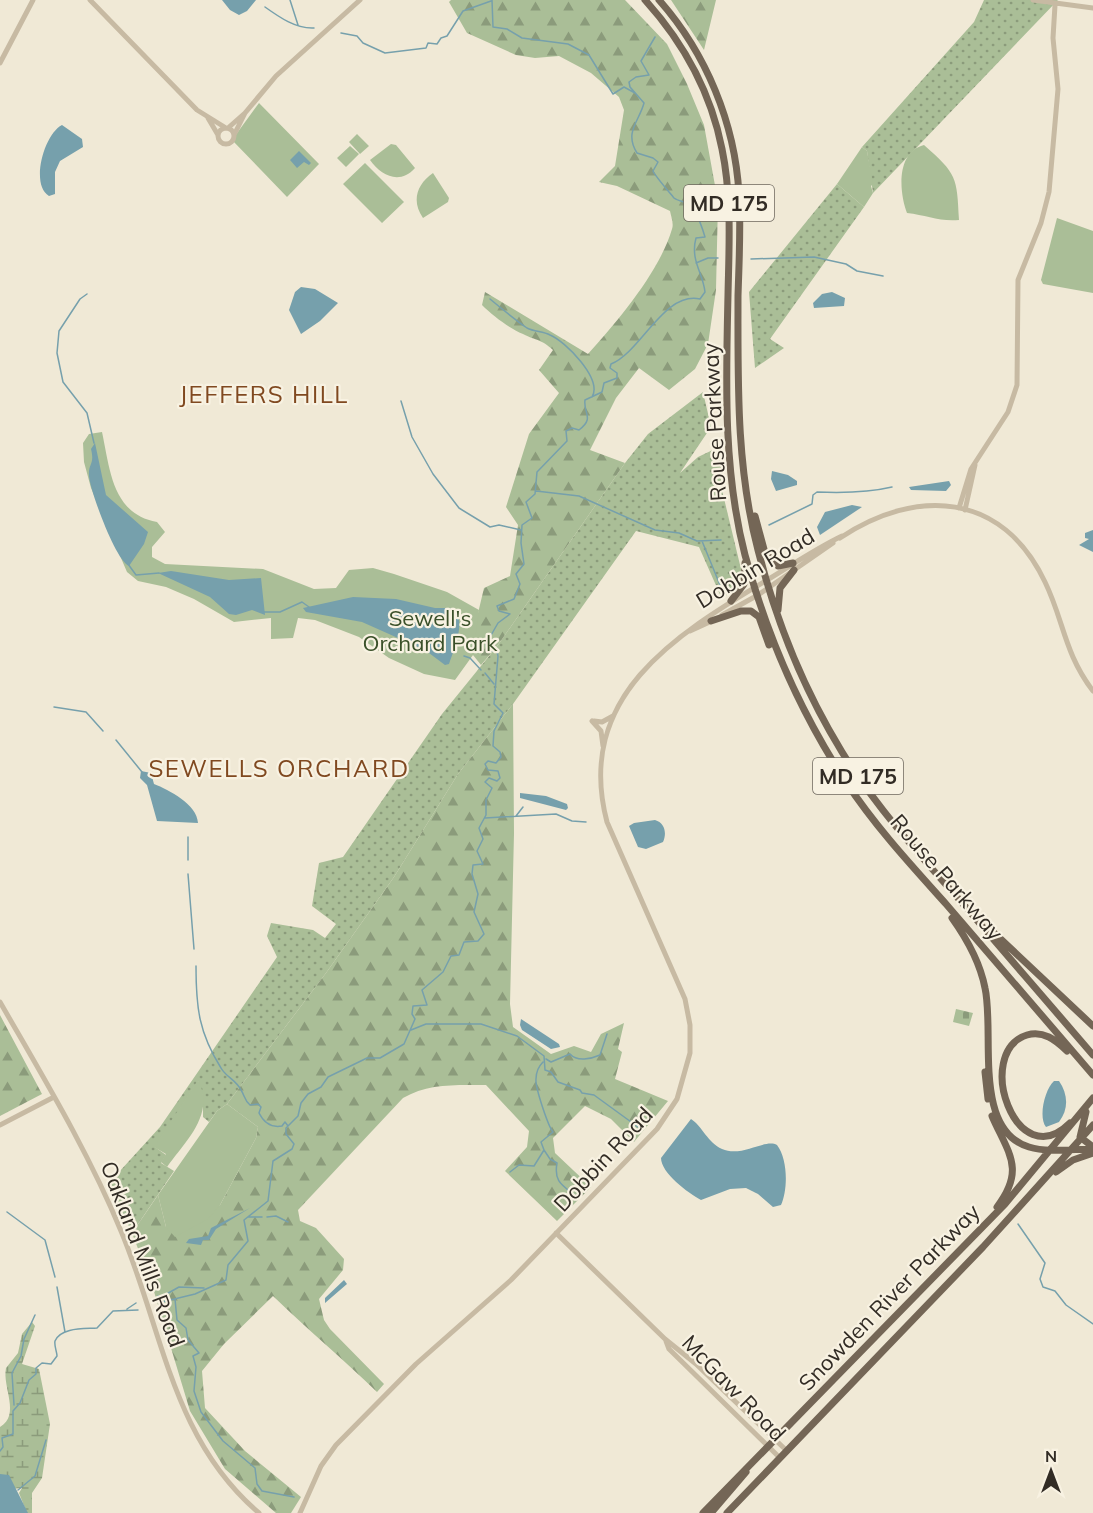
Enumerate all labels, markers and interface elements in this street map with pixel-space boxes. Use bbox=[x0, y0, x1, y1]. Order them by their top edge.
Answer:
road number: MD 175 bbox=[684, 185, 774, 221]
street label: Rouse Parkway bbox=[696, 342, 732, 502]
district label: JEFFERS HILL bbox=[179, 379, 349, 409]
street label: Dobbin Road bbox=[691, 522, 819, 614]
park label: Sewell's Orchard Park bbox=[363, 604, 498, 657]
district label: SEWELLS ORCHARD bbox=[148, 753, 410, 783]
road number: MD 175 bbox=[813, 758, 903, 794]
street label: Rouse Parkway bbox=[884, 808, 1010, 946]
street label: Dobbin Road bbox=[547, 1101, 659, 1217]
street label: Oakland Mills Road bbox=[95, 1157, 191, 1351]
street label: Snowden River Parkway bbox=[792, 1197, 986, 1396]
street label: McGaw Road bbox=[676, 1329, 792, 1447]
north arrow bbox=[1021, 1441, 1081, 1501]
text: N bbox=[1045, 1446, 1057, 1466]

